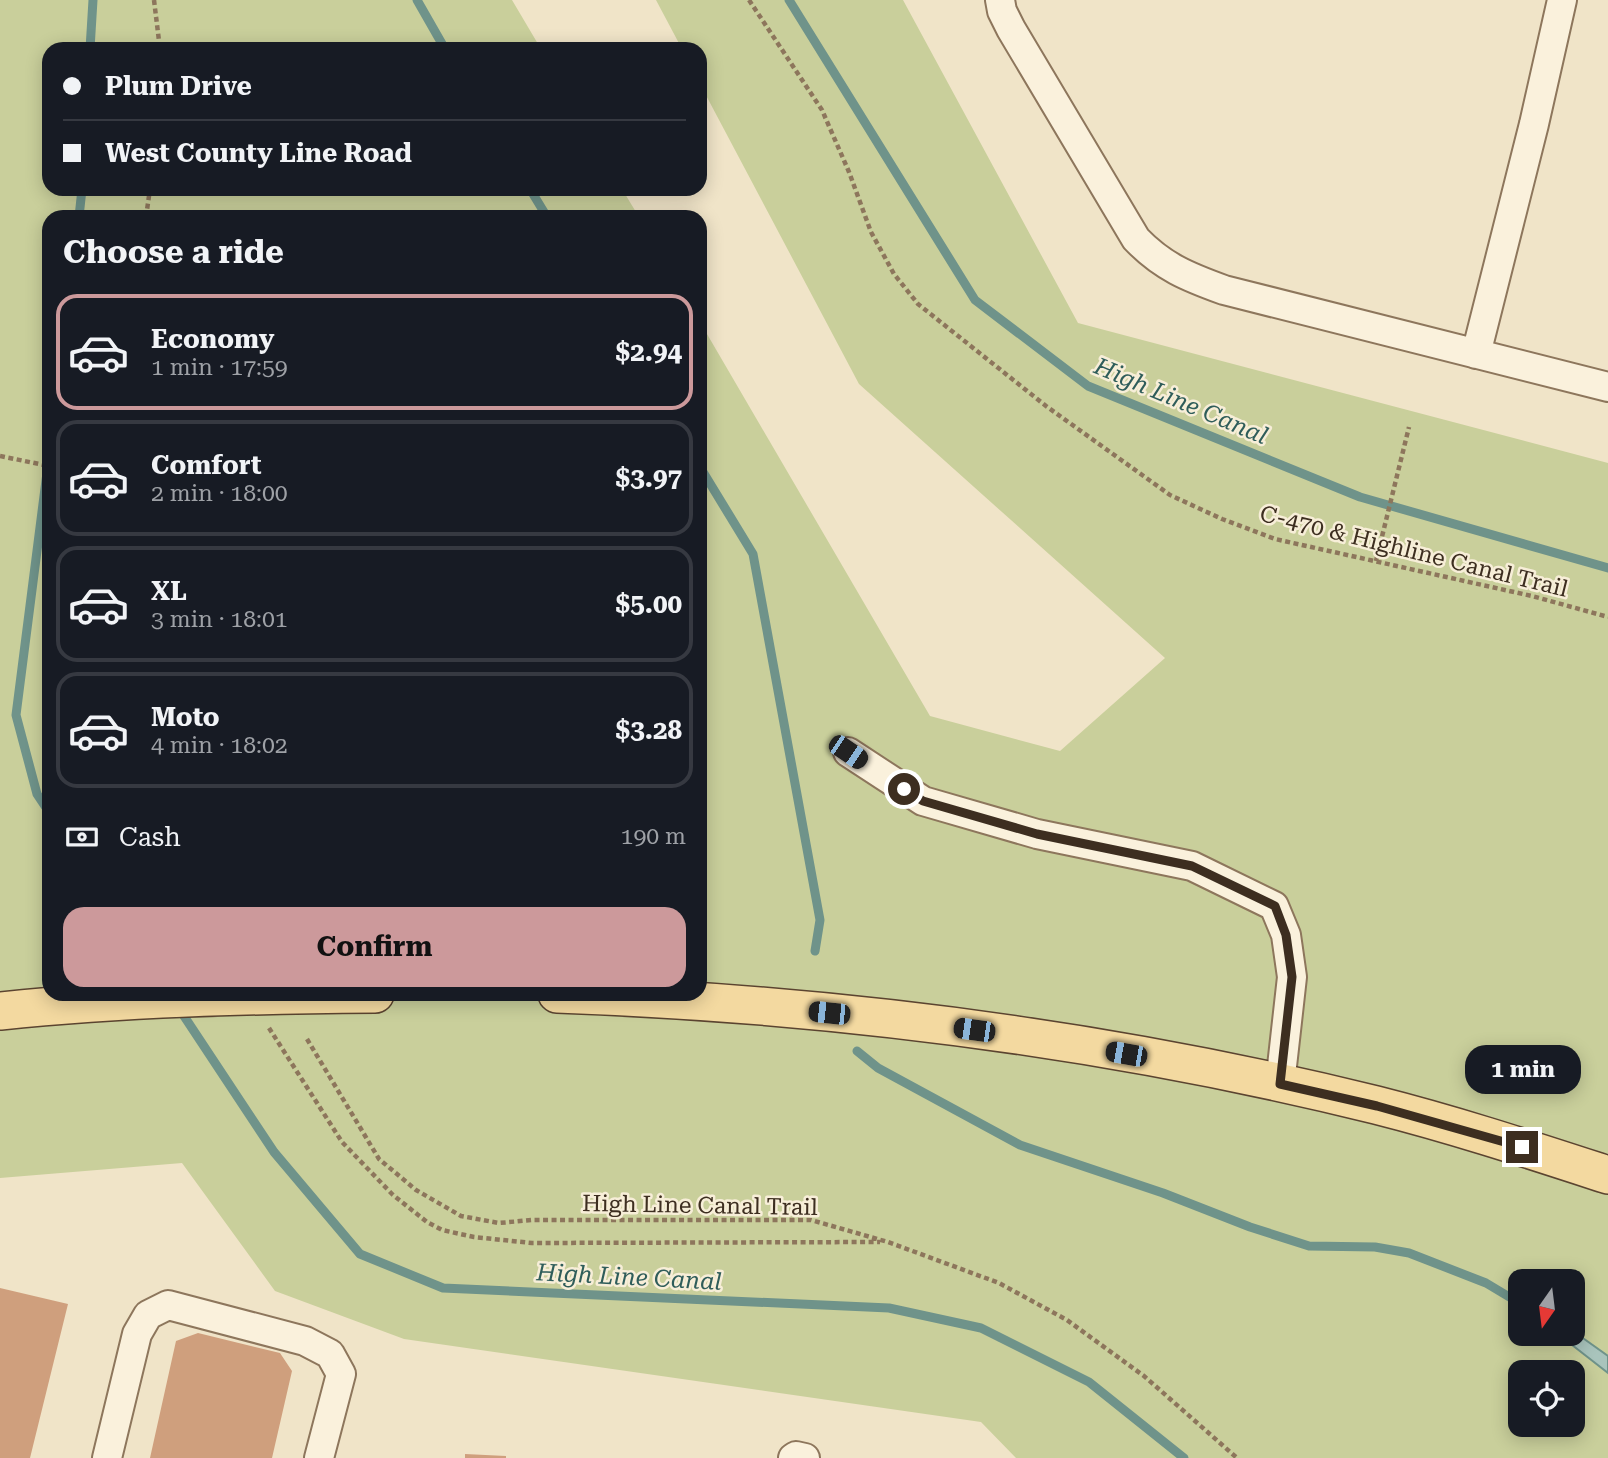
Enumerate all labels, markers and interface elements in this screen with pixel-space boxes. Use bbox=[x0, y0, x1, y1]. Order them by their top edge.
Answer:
text: Plum Drive bbox=[105, 71, 252, 101]
text: West County Line Road bbox=[105, 138, 412, 168]
text: Choose a ride bbox=[63, 233, 284, 271]
icon: car bbox=[67, 321, 130, 384]
text: Economy bbox=[151, 324, 274, 354]
text: $2.94 bbox=[616, 337, 682, 367]
water label: High Line Canal bbox=[1089, 351, 1272, 450]
text: 1 min · 17:59 bbox=[151, 354, 288, 381]
icon: car bbox=[67, 447, 130, 510]
text: Comfort bbox=[151, 450, 261, 480]
text: $3.97 bbox=[616, 463, 682, 493]
text: 2 min · 18:00 bbox=[151, 480, 288, 507]
street label: C-470 & Highline Canal Trail bbox=[1257, 500, 1571, 603]
icon: car bbox=[67, 573, 130, 636]
text: XL bbox=[151, 576, 187, 606]
text: $5.00 bbox=[616, 589, 682, 619]
text: 3 min · 18:01 bbox=[151, 606, 288, 633]
icon: car bbox=[67, 699, 130, 762]
text: Moto bbox=[151, 702, 220, 732]
text: $3.28 bbox=[616, 715, 682, 745]
text: 4 min · 18:02 bbox=[151, 732, 288, 759]
car bbox=[825, 732, 872, 772]
route start bbox=[888, 773, 920, 805]
icon: cash bbox=[63, 818, 101, 856]
text: Cash bbox=[119, 822, 181, 852]
text: 190 m bbox=[621, 823, 686, 850]
button: Confirm bbox=[63, 907, 686, 987]
car bbox=[808, 1000, 851, 1026]
car bbox=[952, 1017, 997, 1043]
car bbox=[1104, 1040, 1149, 1068]
callout: 1 min bbox=[1464, 1046, 1580, 1094]
text: 1 min bbox=[1491, 1056, 1555, 1083]
route end bbox=[1506, 1131, 1538, 1163]
street label: High Line Canal Trail bbox=[582, 1190, 818, 1221]
water label: High Line Canal bbox=[535, 1258, 722, 1296]
north arrow bbox=[1508, 1269, 1586, 1346]
map controls bbox=[1508, 1269, 1585, 1437]
button: locate bbox=[1508, 1360, 1585, 1437]

